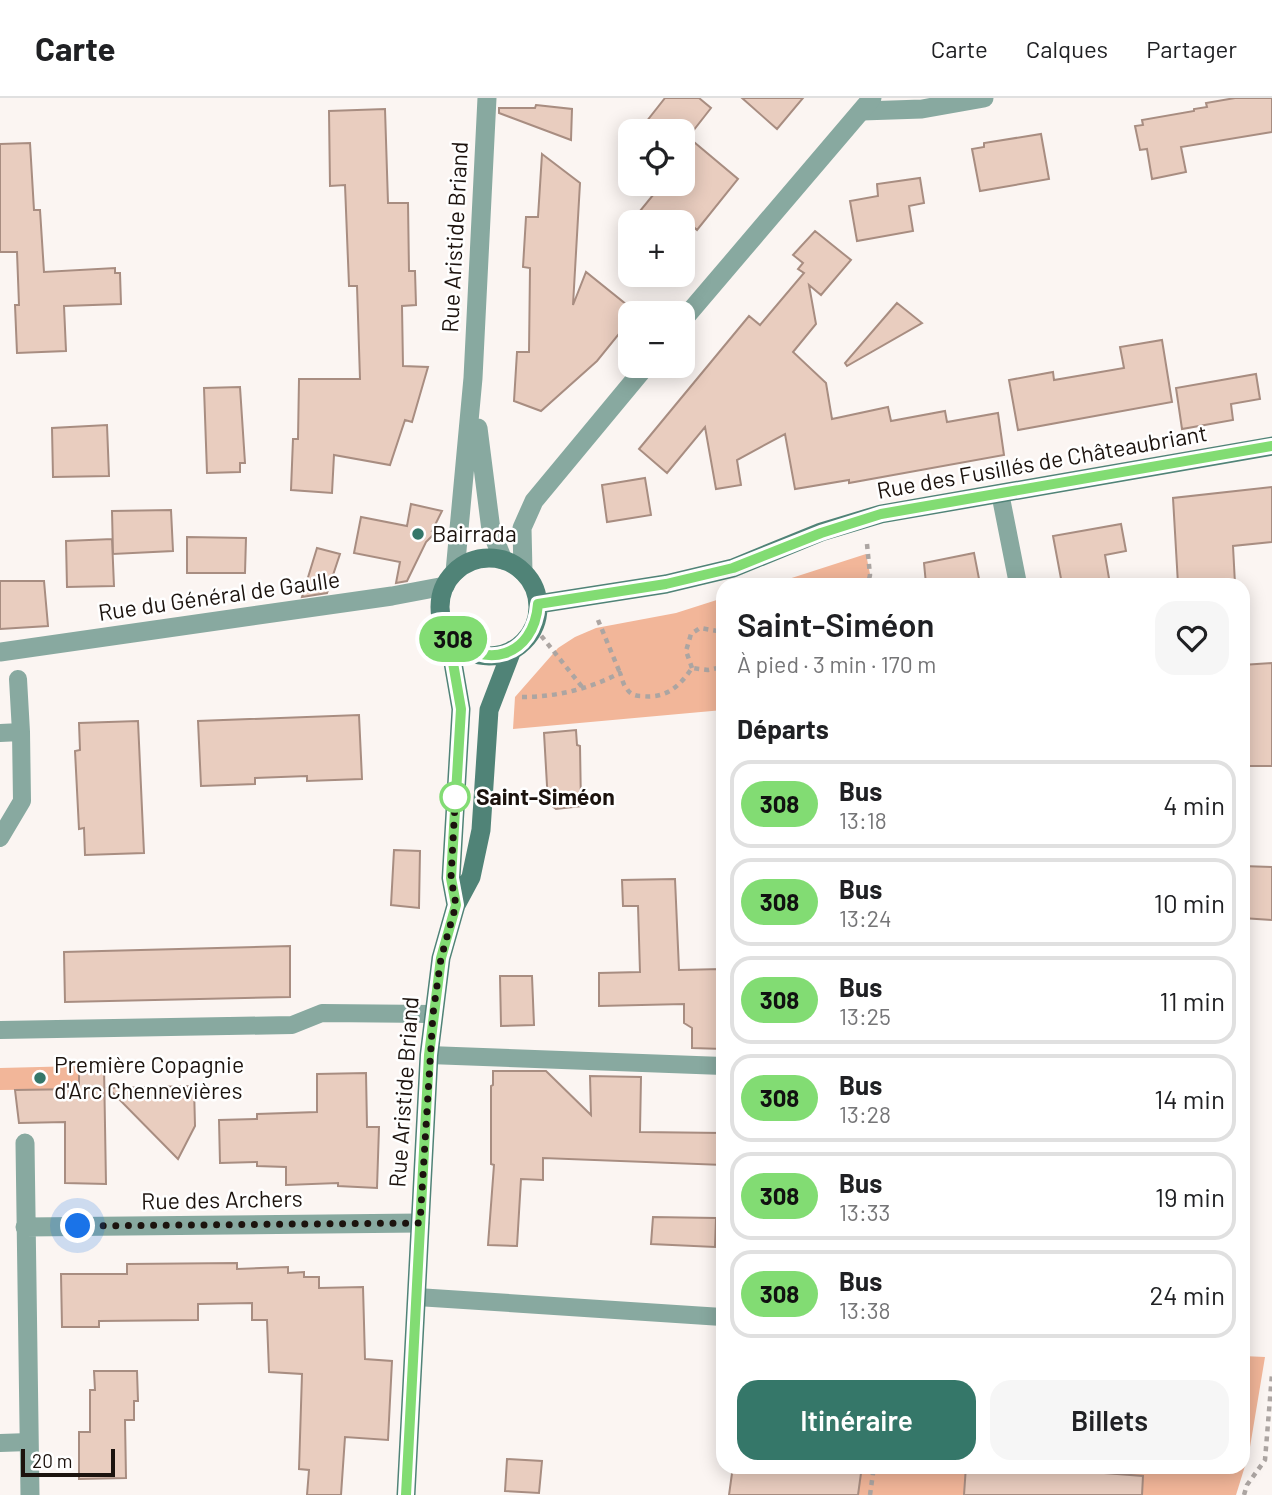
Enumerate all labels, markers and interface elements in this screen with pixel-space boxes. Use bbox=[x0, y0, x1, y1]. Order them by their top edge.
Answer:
text: Carte bbox=[35, 28, 116, 68]
text: Carte bbox=[931, 34, 988, 63]
text: Calques bbox=[1026, 34, 1108, 63]
text: Partager bbox=[1146, 34, 1237, 63]
map controls bbox=[618, 119, 695, 378]
button: locate bbox=[618, 119, 695, 196]
street label: Rue Aristide Briand bbox=[435, 141, 473, 333]
button: + bbox=[618, 210, 695, 287]
button: − bbox=[618, 301, 695, 378]
street label: Rue des Fusillés de Châteaubriant bbox=[874, 418, 1209, 504]
place label: Bairrada bbox=[432, 519, 517, 547]
marker: Bairrada bbox=[410, 526, 426, 542]
street label: Rue du Général de Gaulle bbox=[96, 564, 342, 626]
button: heart bbox=[1155, 601, 1229, 675]
text: Saint-Siméon bbox=[737, 604, 935, 644]
line badge: 308 bbox=[413, 616, 493, 662]
text: 308 bbox=[433, 624, 473, 653]
text: À pied · 3 min · 170 m bbox=[737, 650, 936, 678]
text: Départs bbox=[737, 713, 829, 744]
text: Bus bbox=[839, 775, 882, 806]
marker: Saint-Siméon bbox=[440, 782, 470, 812]
place label: Saint-Siméon bbox=[476, 782, 615, 810]
text: 308 bbox=[760, 789, 799, 818]
text: 4 min bbox=[1163, 789, 1225, 820]
text: 13:18 bbox=[839, 806, 887, 834]
text: Bus bbox=[839, 873, 882, 904]
text: 308 bbox=[760, 887, 799, 916]
text: 10 min bbox=[1154, 887, 1225, 918]
text: 13:24 bbox=[839, 904, 892, 932]
text: Bus bbox=[839, 971, 882, 1002]
text: 308 bbox=[760, 985, 799, 1014]
text: 11 min bbox=[1159, 985, 1225, 1016]
street label: Rue Aristide Briand bbox=[382, 995, 424, 1188]
text: 13:25 bbox=[839, 1002, 891, 1030]
place label: Première Copagnie d'Arc Chennevières bbox=[54, 1050, 244, 1104]
text: Bus bbox=[839, 1069, 882, 1100]
marker: Première Copagnie d'Arc Chennevières bbox=[32, 1070, 48, 1086]
text: 308 bbox=[760, 1083, 799, 1112]
text: 14 min bbox=[1154, 1083, 1225, 1114]
text: 13:28 bbox=[839, 1100, 891, 1128]
text: Bus bbox=[839, 1167, 882, 1198]
text: 308 bbox=[760, 1181, 799, 1210]
text: 19 min bbox=[1155, 1181, 1225, 1212]
street label: Rue des Archers bbox=[141, 1184, 303, 1214]
text: 13:33 bbox=[839, 1198, 890, 1226]
your location bbox=[60, 1208, 95, 1243]
text: Bus bbox=[839, 1265, 882, 1296]
text: 308 bbox=[760, 1279, 799, 1308]
text: 24 min bbox=[1149, 1279, 1225, 1310]
text: 13:38 bbox=[839, 1296, 891, 1324]
button: Itinéraire bbox=[737, 1380, 976, 1460]
button: Billets bbox=[990, 1380, 1229, 1460]
scale bar bbox=[21, 1446, 116, 1478]
text: 20 m bbox=[32, 1449, 72, 1472]

